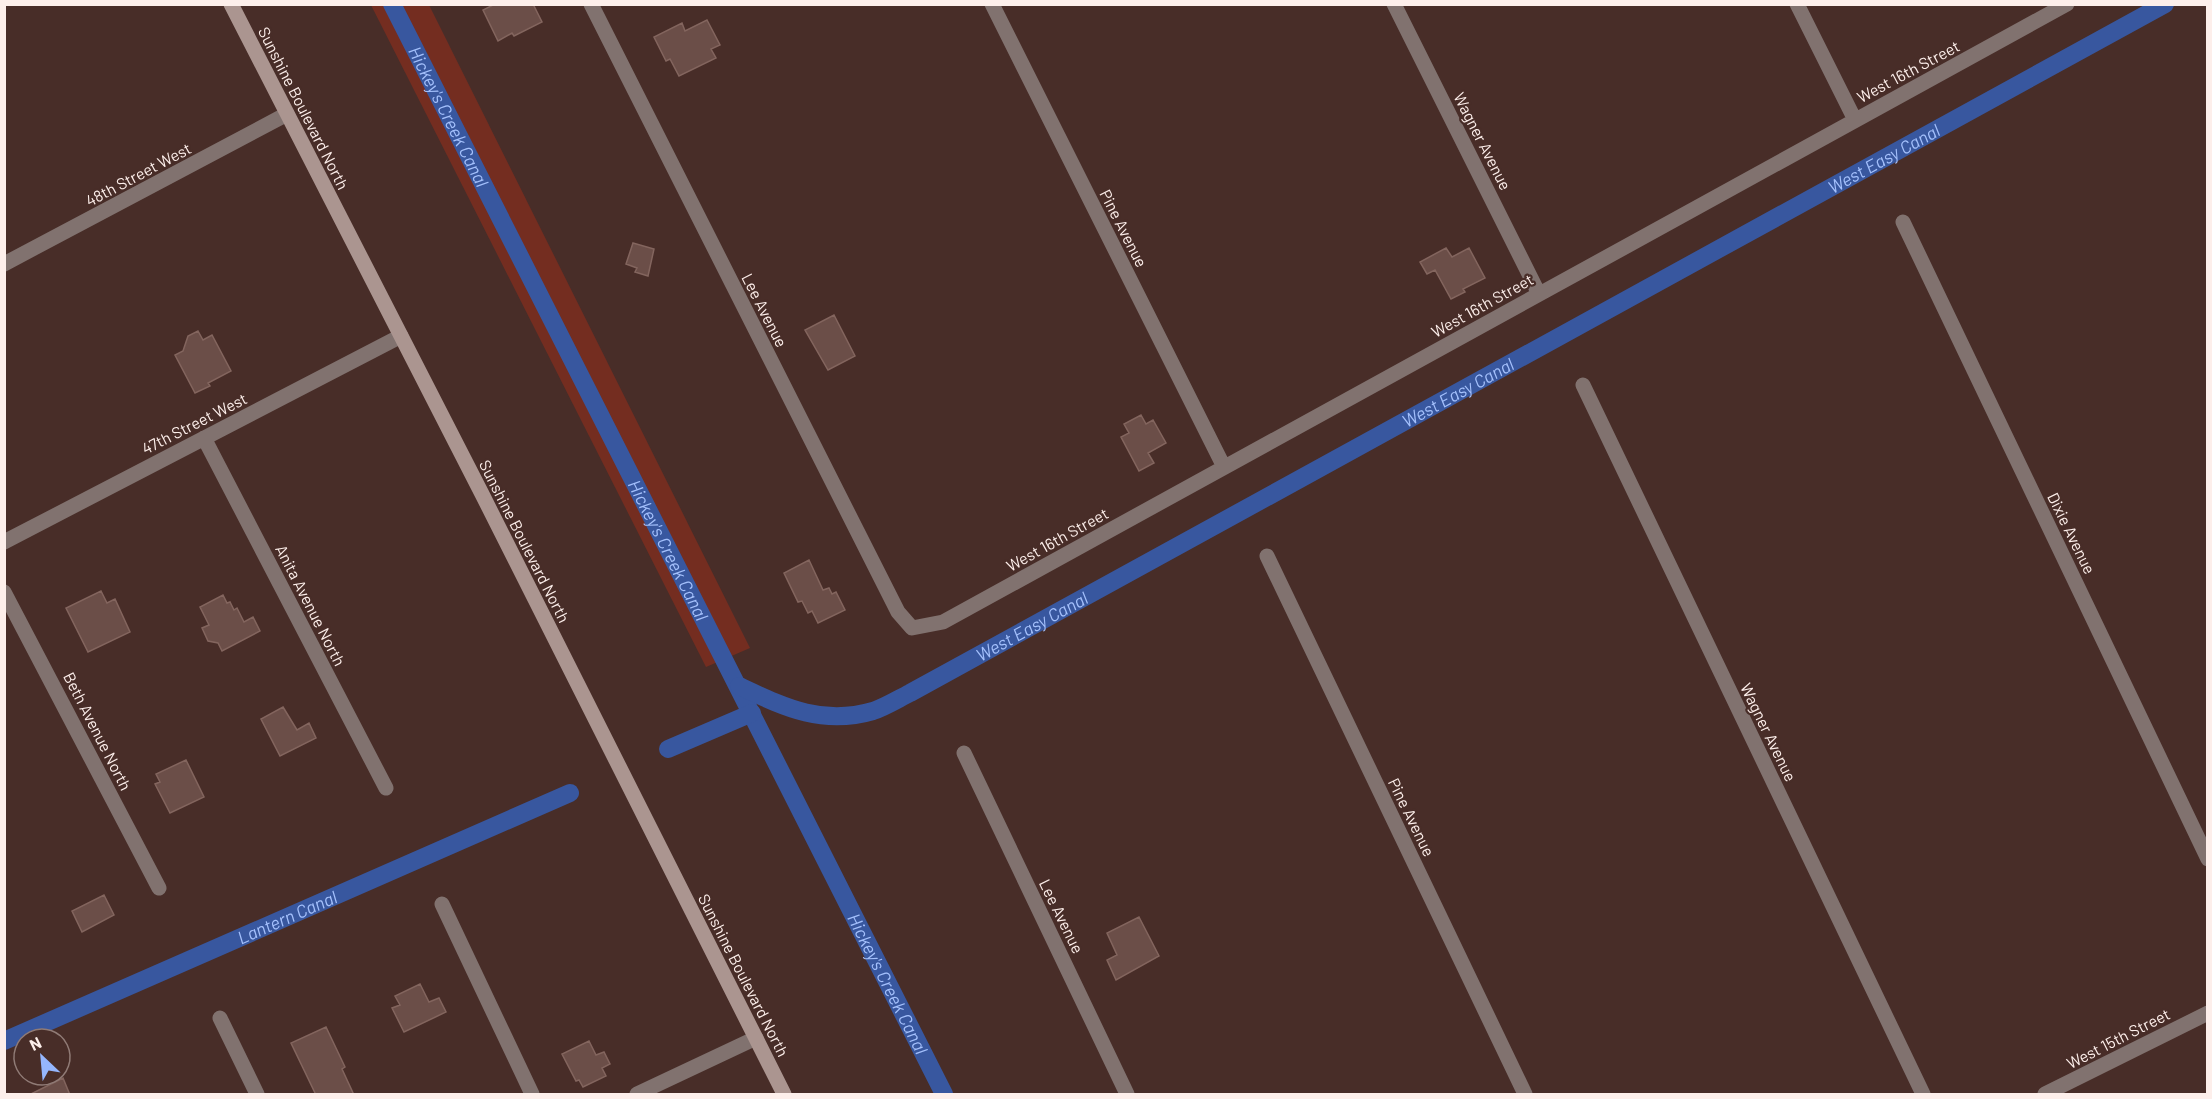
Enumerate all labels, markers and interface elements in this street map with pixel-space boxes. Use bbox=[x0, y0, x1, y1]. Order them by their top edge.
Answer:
street label: Sunshine Boulevard North bbox=[255, 24, 353, 192]
street label: West 16th Street bbox=[1853, 36, 1963, 106]
water label: Hickey's Creek Canal bbox=[404, 42, 494, 190]
street label: Wagner Avenue bbox=[1450, 89, 1516, 193]
water label: West Easy Canal bbox=[1824, 119, 1944, 198]
street label: 48th Street West bbox=[82, 138, 194, 210]
street label: Pine Avenue bbox=[1096, 186, 1152, 270]
street label: West 16th Street bbox=[1428, 269, 1536, 341]
street label: Lee Avenue bbox=[738, 270, 792, 350]
water label: West Easy Canal bbox=[1398, 353, 1518, 432]
street label: 47th Street West bbox=[138, 388, 250, 458]
street label: Sunshine Boulevard North bbox=[476, 457, 574, 625]
water label: Hickey's Creek Canal bbox=[624, 476, 713, 624]
street label: Dixie Avenue bbox=[2044, 489, 2100, 577]
street label: West 16th Street bbox=[1003, 503, 1111, 575]
street label: Anita Avenue North bbox=[272, 541, 350, 669]
water label: West Easy Canal bbox=[972, 587, 1091, 666]
street label: Beth Avenue North bbox=[60, 669, 136, 793]
street label: Wagner Avenue bbox=[1737, 680, 1801, 784]
street label: Pine Avenue bbox=[1385, 775, 1439, 859]
street label: Lee Avenue bbox=[1036, 876, 1088, 956]
water label: Lantern Canal bbox=[234, 886, 340, 948]
street label: Sunshine Boulevard North bbox=[695, 891, 793, 1059]
water label: Hickey's Creek Canal bbox=[843, 909, 933, 1058]
street label: West 15th Street bbox=[2063, 1004, 2173, 1072]
north arrow bbox=[12, 1027, 72, 1087]
text: N bbox=[26, 1032, 44, 1054]

